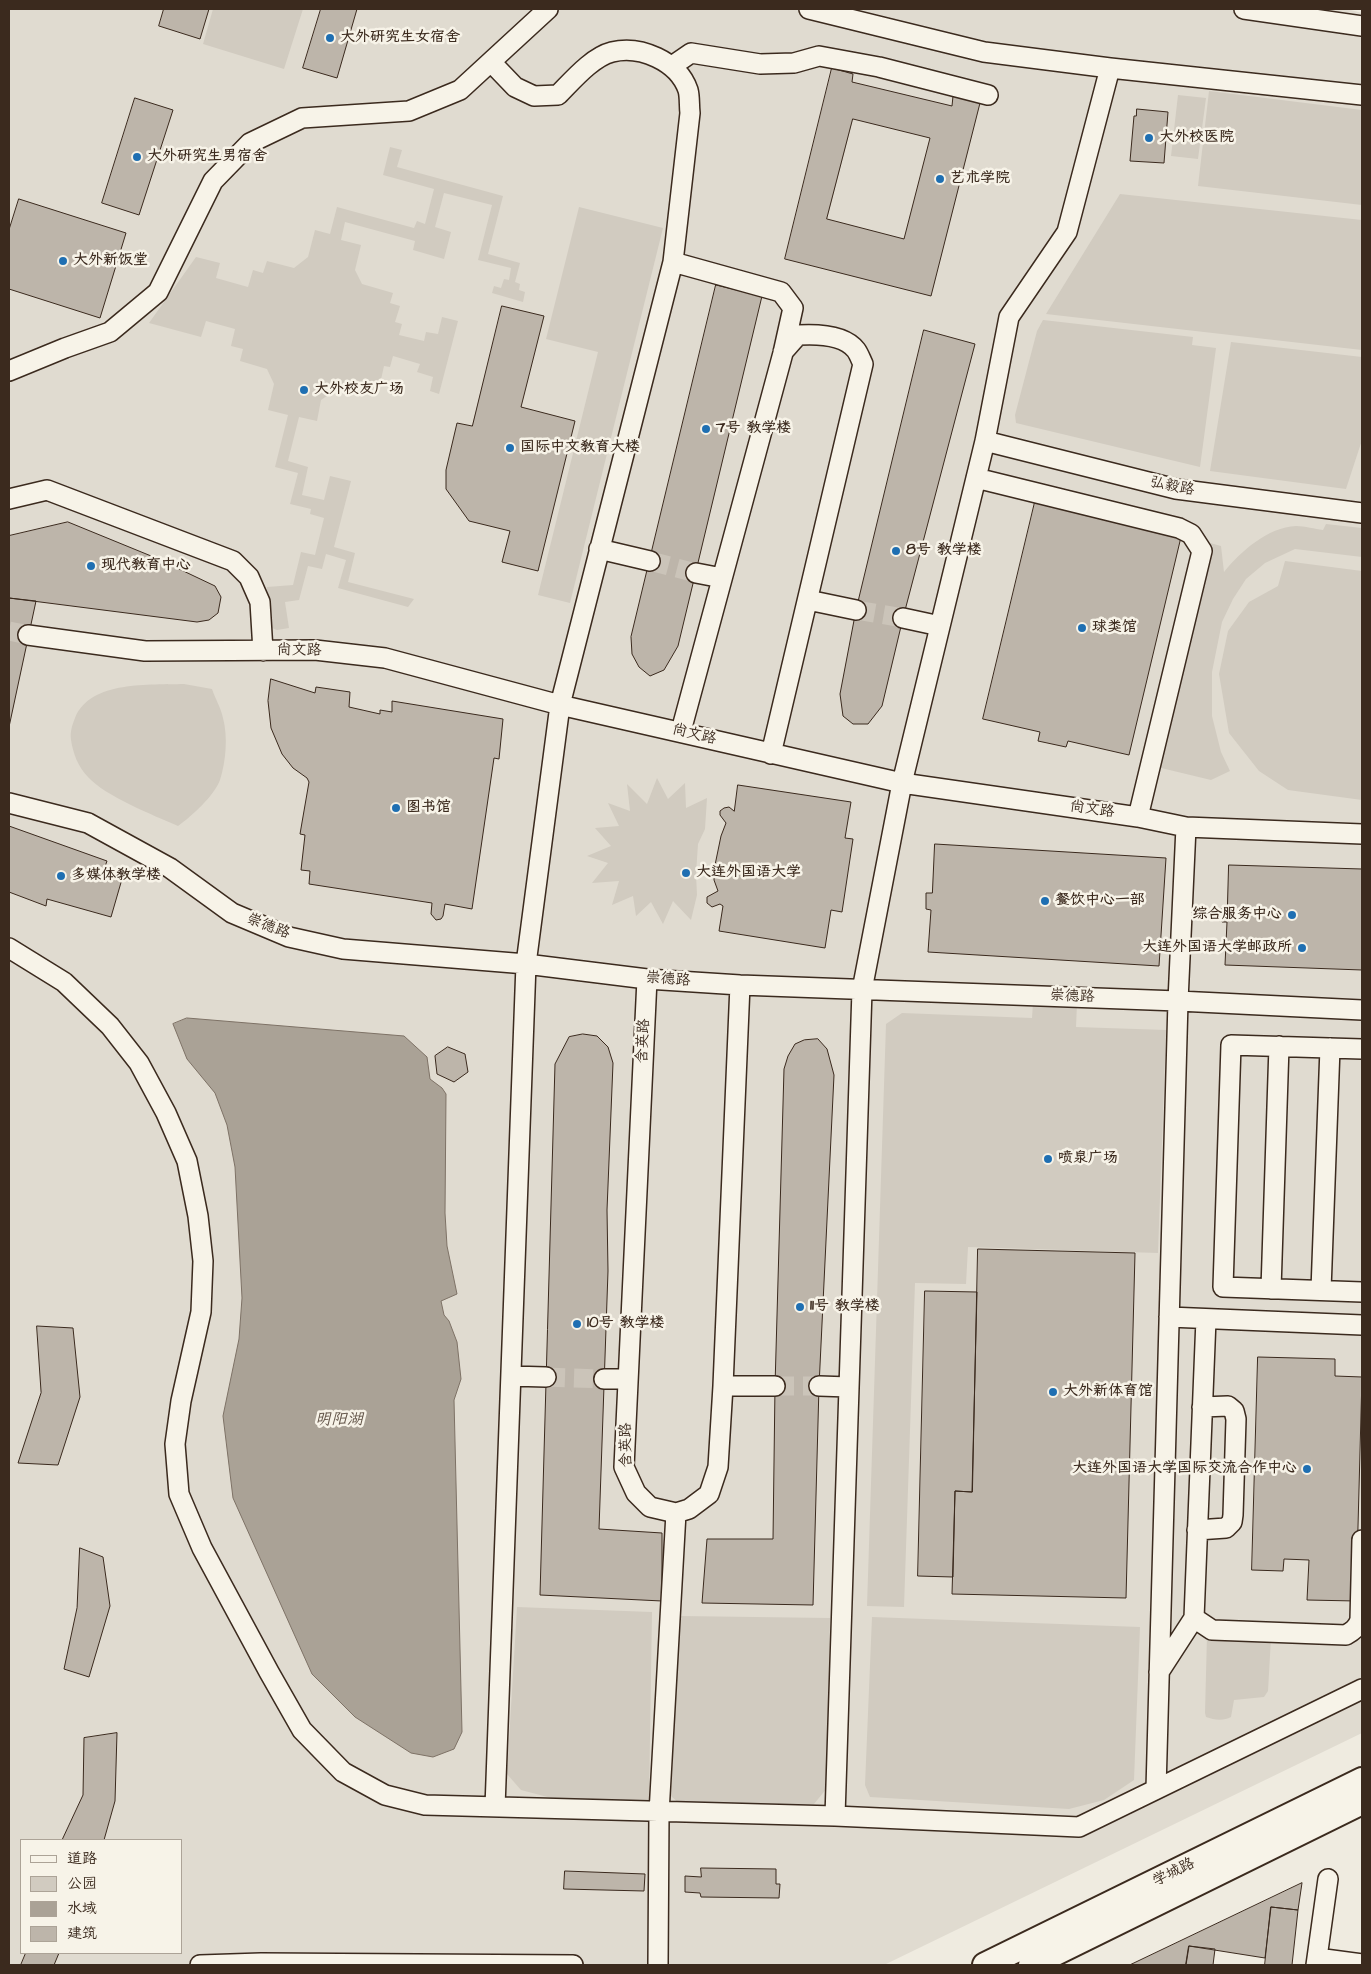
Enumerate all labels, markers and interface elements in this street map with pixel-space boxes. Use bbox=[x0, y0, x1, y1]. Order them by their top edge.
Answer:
place label: 大外研究生女宿舍 bbox=[340, 29, 460, 47]
marker: 大外研究生女宿舍 bbox=[324, 32, 336, 44]
place label: 大外校医院 bbox=[1159, 129, 1234, 147]
marker: 大外校医院 bbox=[1143, 132, 1155, 144]
place label: 大外研究生男宿舍 bbox=[147, 148, 267, 166]
marker: 大外研究生男宿舍 bbox=[131, 151, 143, 163]
place label: 艺术学院 bbox=[950, 170, 1010, 188]
marker: 艺术学院 bbox=[934, 173, 946, 185]
place label: 大外新饭堂 bbox=[73, 252, 148, 270]
marker: 大外新饭堂 bbox=[57, 255, 69, 267]
place label: 大外校友广场 bbox=[314, 381, 404, 399]
marker: 大外校友广场 bbox=[298, 384, 310, 396]
place label: 7号 教学楼 bbox=[716, 420, 791, 438]
marker: 7号 教学楼 bbox=[700, 423, 712, 435]
place label: 国际中文教育大楼 bbox=[520, 439, 640, 457]
marker: 国际中文教育大楼 bbox=[504, 442, 516, 454]
street label: 弘毅路 bbox=[1148, 474, 1196, 500]
place label: 8号 教学楼 bbox=[906, 542, 982, 560]
marker: 8号 教学楼 bbox=[890, 545, 902, 557]
place label: 现代教育中心 bbox=[101, 557, 191, 575]
marker: 现代教育中心 bbox=[85, 560, 97, 572]
place label: 球类馆 bbox=[1092, 619, 1137, 637]
marker: 球类馆 bbox=[1076, 622, 1088, 634]
street label: 尚文路 bbox=[276, 642, 322, 660]
street label: 尚文路 bbox=[670, 721, 718, 749]
street label: 尚文路 bbox=[1068, 798, 1116, 822]
place label: 图书馆 bbox=[406, 799, 451, 817]
marker: 图书馆 bbox=[390, 802, 402, 814]
place label: 大连外国语大学 bbox=[696, 864, 801, 882]
place label: 多媒体教学楼 bbox=[71, 867, 161, 885]
marker: 大连外国语大学 bbox=[680, 867, 692, 879]
marker: 多媒体教学楼 bbox=[55, 870, 67, 882]
place label: 餐饮中心一部 bbox=[1055, 892, 1145, 910]
marker: 餐饮中心一部 bbox=[1039, 895, 1051, 907]
place label: 综合服务中心 bbox=[1192, 906, 1282, 924]
marker: 综合服务中心 bbox=[1286, 909, 1298, 921]
street label: 崇德路 bbox=[244, 911, 292, 943]
place label: 大连外国语大学邮政所 bbox=[1142, 939, 1292, 957]
marker: 大连外国语大学邮政所 bbox=[1296, 942, 1308, 954]
street label: 崇德路 bbox=[645, 969, 691, 991]
street label: 崇德路 bbox=[1049, 987, 1095, 1007]
street label: 含英路 bbox=[634, 1018, 654, 1064]
place label: 喷泉广场 bbox=[1058, 1150, 1118, 1168]
marker: 喷泉广场 bbox=[1042, 1153, 1054, 1165]
place label: 11号 教学楼 bbox=[810, 1298, 880, 1316]
marker: 11号 教学楼 bbox=[794, 1301, 806, 1313]
place label: 10号 教学楼 bbox=[587, 1315, 664, 1333]
marker: 10号 教学楼 bbox=[571, 1318, 583, 1330]
place label: 大外新体育馆 bbox=[1063, 1383, 1153, 1401]
marker: 大外新体育馆 bbox=[1047, 1386, 1059, 1398]
water label: 明阳湖 bbox=[315, 1411, 363, 1431]
street label: 含英路 bbox=[618, 1422, 636, 1468]
place label: 大连外国语大学国际交流合作中心 bbox=[1072, 1460, 1297, 1478]
marker: 大连外国语大学国际交流合作中心 bbox=[1301, 1463, 1313, 1475]
legend bbox=[20, 1839, 182, 1954]
text: 道路 bbox=[67, 1848, 97, 1869]
street label: 学城路 bbox=[1150, 1855, 1198, 1891]
text: 公园 bbox=[67, 1873, 97, 1894]
text: 水域 bbox=[67, 1898, 97, 1919]
text: 建筑 bbox=[67, 1923, 97, 1944]

